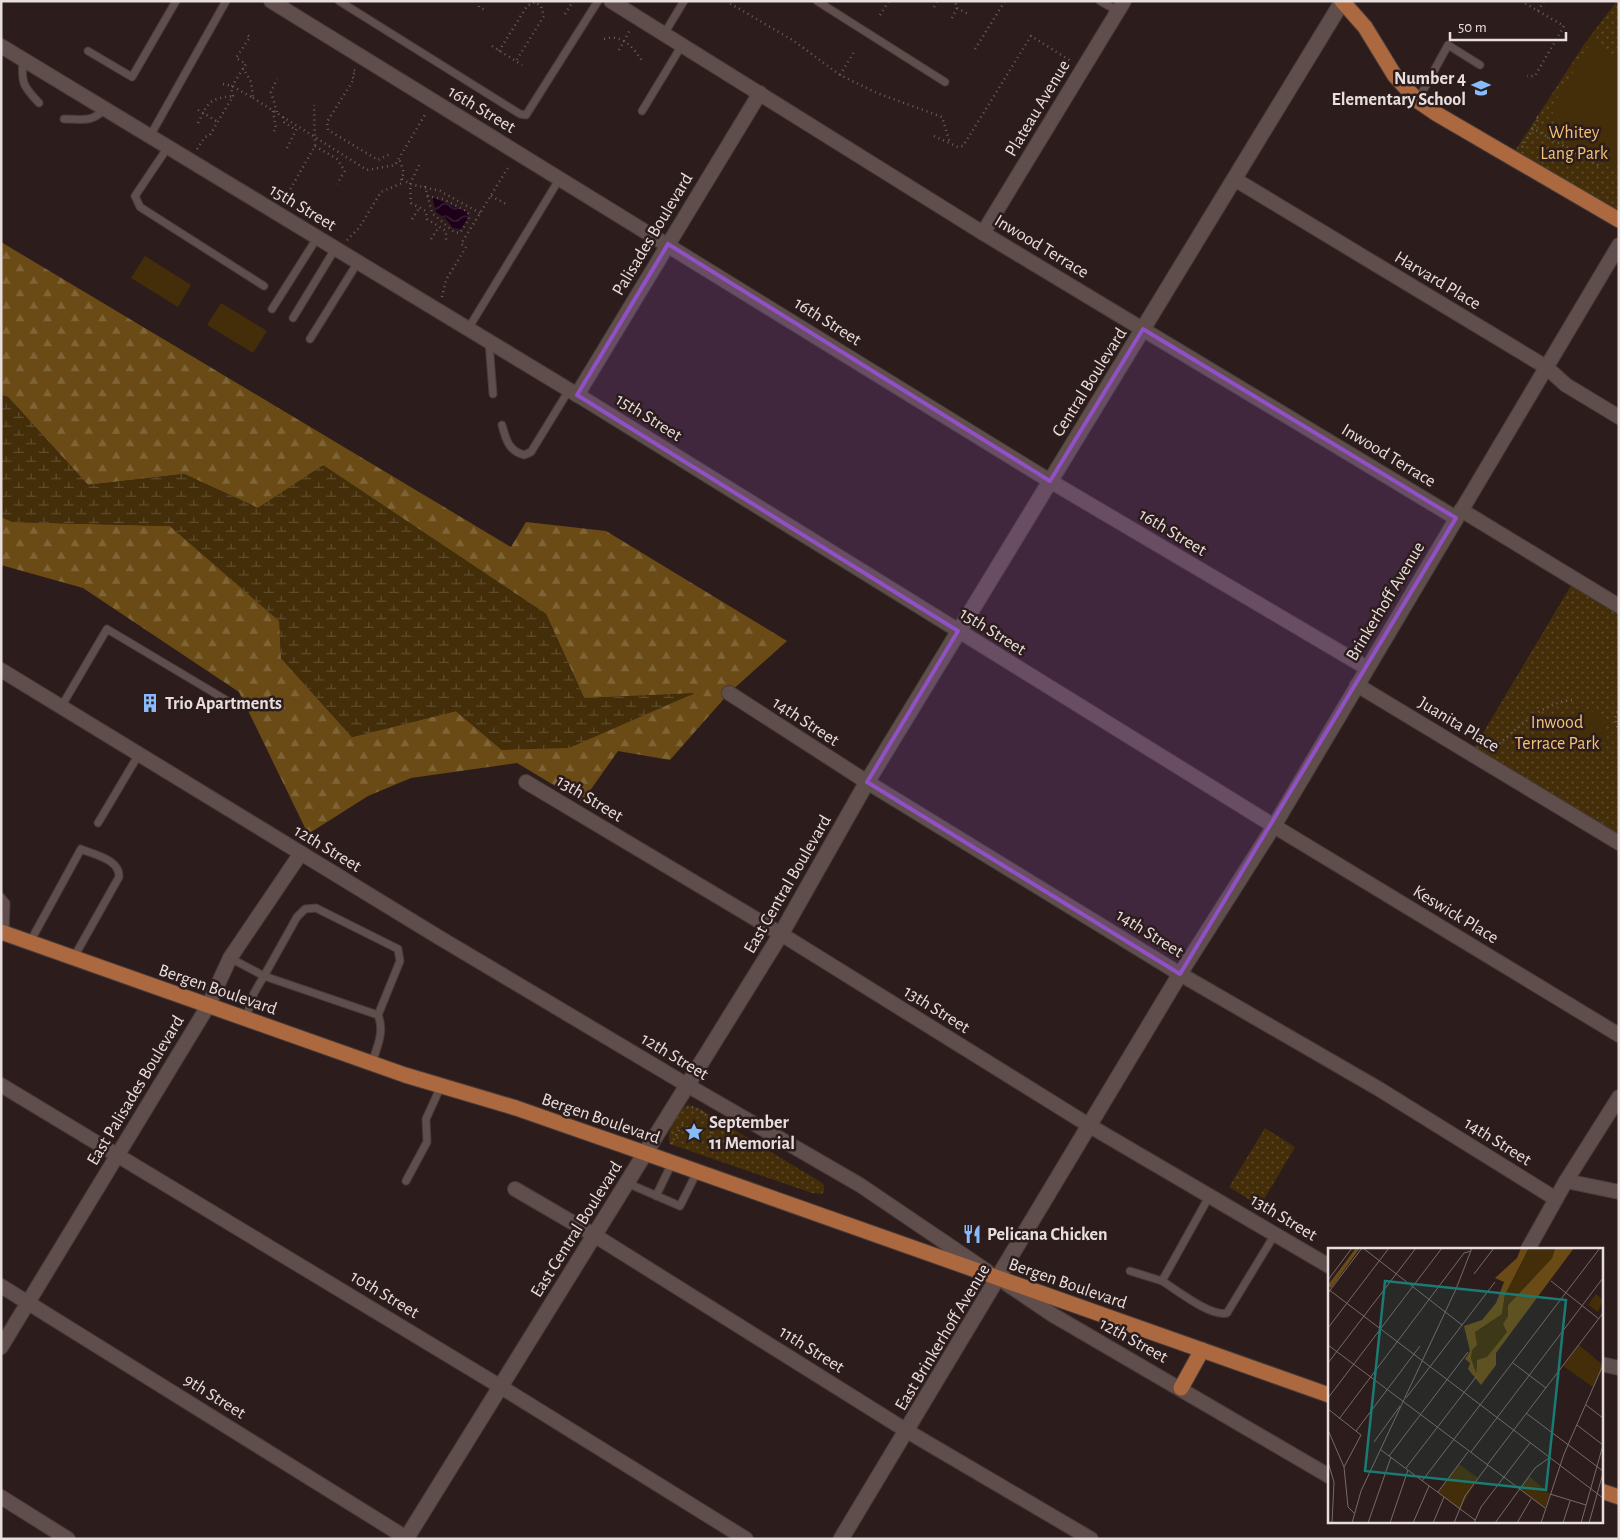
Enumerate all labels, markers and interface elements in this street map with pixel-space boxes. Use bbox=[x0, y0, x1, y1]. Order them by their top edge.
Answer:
scale bar bbox=[1450, 10, 1566, 42]
text: 50 m bbox=[1458, 20, 1487, 35]
street label: Plateau Avenue bbox=[1002, 57, 1074, 160]
place label: Number 4 Elementary School bbox=[1331, 70, 1466, 109]
school or university icon: Number 4 Elementary School bbox=[1470, 77, 1492, 99]
street label: 16th Street bbox=[445, 83, 519, 137]
park label: Whitey Lang Park bbox=[1540, 124, 1609, 163]
street label: Palisades Boulevard bbox=[609, 170, 696, 299]
street label: 15th Street bbox=[266, 181, 339, 235]
street label: Inwood Terrace bbox=[991, 212, 1092, 282]
street label: Harvard Place bbox=[1391, 248, 1484, 314]
street label: 16th Street bbox=[791, 294, 864, 350]
street label: Central Boulevard bbox=[1049, 325, 1130, 440]
street label: 15th Street bbox=[612, 391, 685, 445]
street label: Inwood Terrace bbox=[1338, 421, 1439, 491]
street label: 16th Street bbox=[1136, 506, 1210, 560]
street label: Brinkerhoff Avenue bbox=[1343, 539, 1428, 664]
street label: 15th Street bbox=[956, 605, 1029, 659]
building icon: Trio Apartments bbox=[139, 692, 161, 714]
street label: 14th Street bbox=[769, 694, 842, 750]
street label: Juanita Place bbox=[1415, 694, 1502, 756]
place label: Trio Apartments bbox=[165, 695, 282, 713]
park label: Inwood Terrace Park bbox=[1515, 714, 1600, 753]
street label: 13th Street bbox=[553, 772, 626, 826]
street label: East Central Boulevard bbox=[741, 812, 835, 957]
street label: 12th Street bbox=[291, 822, 364, 876]
street label: Keswick Place bbox=[1410, 882, 1501, 947]
street label: 14th Street bbox=[1113, 906, 1186, 962]
street label: Bergen Boulevard bbox=[156, 961, 279, 1019]
street label: 13th Street bbox=[900, 983, 973, 1037]
street label: East Palisades Boulevard bbox=[84, 1013, 188, 1168]
street label: 12th Street bbox=[638, 1030, 711, 1084]
street label: Bergen Boulevard bbox=[539, 1090, 662, 1148]
place label: September 11 Memorial bbox=[709, 1114, 795, 1153]
street label: 14th Street bbox=[1461, 1114, 1534, 1170]
place icon: September 11 Memorial bbox=[683, 1121, 705, 1143]
street label: East Central Boulevard bbox=[528, 1158, 626, 1301]
street label: 13th Street bbox=[1247, 1191, 1320, 1245]
restaurant icon: Pelicana Chicken bbox=[961, 1223, 983, 1245]
place label: Pelicana Chicken bbox=[987, 1226, 1108, 1244]
inset map bbox=[1328, 1248, 1602, 1522]
street label: Bergen Boulevard bbox=[1006, 1255, 1129, 1313]
street label: East Brinkerhoff Avenue bbox=[892, 1261, 994, 1414]
street label: 10th Street bbox=[347, 1268, 422, 1322]
street label: 12th Street bbox=[1096, 1315, 1171, 1367]
street label: 11th Street bbox=[776, 1323, 847, 1377]
street label: 9th Street bbox=[180, 1371, 249, 1423]

